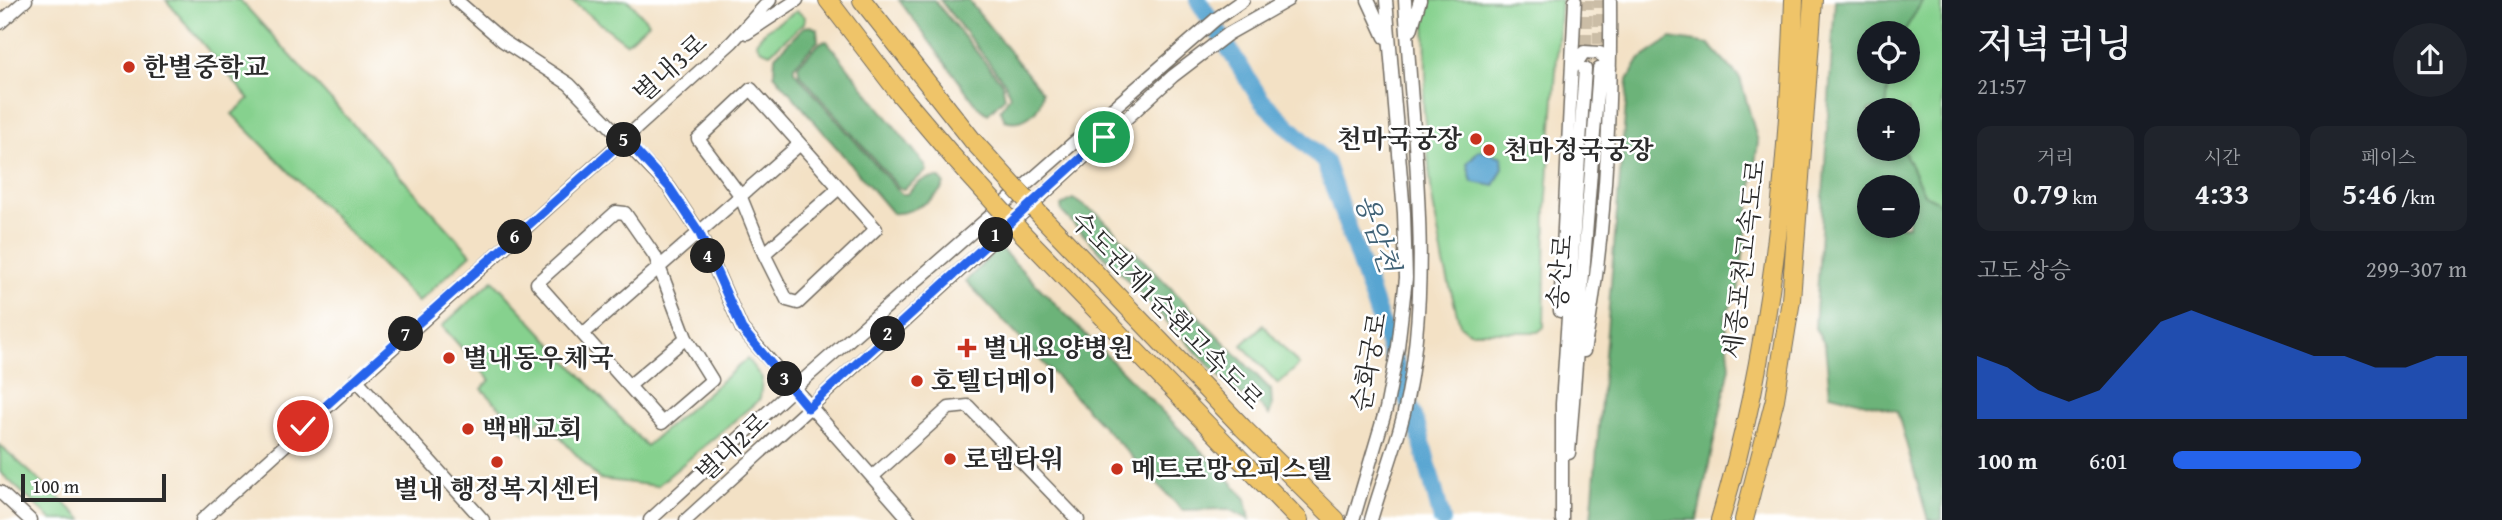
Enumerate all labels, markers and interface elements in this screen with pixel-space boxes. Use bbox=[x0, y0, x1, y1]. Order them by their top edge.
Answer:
text: 저녁 러닝 bbox=[1977, 15, 2132, 71]
map controls bbox=[1857, 21, 1920, 238]
button: locate bbox=[1857, 21, 1920, 84]
button: share bbox=[2393, 23, 2467, 97]
street label: 별내3로 bbox=[624, 24, 715, 112]
place label: 한별중학교 bbox=[143, 47, 269, 86]
marker: 한별중학교 bbox=[121, 59, 137, 75]
text: 21:57 bbox=[1977, 69, 2027, 102]
button: + bbox=[1857, 98, 1920, 161]
pin bbox=[1074, 107, 1134, 167]
icon: arrive bbox=[1085, 118, 1123, 156]
place label: 천마국궁장 bbox=[1336, 119, 1463, 158]
pin: 5 bbox=[606, 122, 642, 158]
text: 5 bbox=[619, 125, 628, 153]
place label: 천마정국궁장 bbox=[1503, 130, 1655, 169]
marker: 천마국궁장 bbox=[1468, 131, 1484, 147]
marker: 천마정국궁장 bbox=[1481, 142, 1497, 158]
text: 거리 bbox=[2037, 143, 2074, 171]
text: 시간 bbox=[2204, 143, 2240, 171]
text: 페이스 bbox=[2361, 143, 2416, 171]
street label: 세종포천고속도로 bbox=[1712, 157, 1775, 361]
text: 0.79 bbox=[2013, 171, 2068, 215]
text: 4:33 bbox=[2194, 171, 2250, 215]
text: 5:46 bbox=[2342, 171, 2397, 215]
button: − bbox=[1857, 175, 1920, 238]
text: km bbox=[2068, 183, 2098, 211]
text: /km bbox=[2397, 183, 2435, 211]
water label: 용암천 bbox=[1346, 188, 1412, 280]
street label: 수도권제1순환고속도로 bbox=[1062, 201, 1273, 418]
pin: 1 bbox=[978, 218, 1014, 252]
pin: 6 bbox=[498, 219, 532, 254]
text: 1 bbox=[991, 220, 1000, 248]
text: 6 bbox=[510, 222, 519, 250]
street label: 송산로 bbox=[1537, 233, 1582, 311]
pin: 4 bbox=[690, 238, 726, 274]
text: 4 bbox=[703, 241, 712, 269]
text: 299–307 m bbox=[2366, 252, 2467, 285]
text: 고도 상승 bbox=[1977, 253, 2071, 286]
street label: 순화궁로 bbox=[1341, 309, 1396, 415]
pin: 7 bbox=[388, 316, 424, 352]
pin: 2 bbox=[870, 316, 906, 352]
text: 7 bbox=[401, 319, 410, 347]
text: 2 bbox=[883, 319, 892, 347]
place label: 별내요양병원 bbox=[983, 328, 1134, 367]
place label: 별내동우체국 bbox=[463, 338, 614, 377]
marker: 별내요양병원 bbox=[957, 338, 977, 358]
marker: 별내동우체국 bbox=[441, 350, 457, 366]
place label: 호텔더메이 bbox=[931, 361, 1057, 400]
pin: 3 bbox=[768, 362, 802, 396]
text: 3 bbox=[780, 364, 789, 392]
marker: 호텔더메이 bbox=[909, 373, 925, 389]
pin bbox=[273, 396, 333, 456]
street label: 별내2로 bbox=[686, 402, 777, 491]
icon: check bbox=[284, 407, 322, 445]
place label: 백배교회 bbox=[482, 409, 582, 448]
marker: 백배교회 bbox=[460, 421, 476, 437]
place label: 로뎀타워 bbox=[964, 439, 1064, 478]
text: 100 m bbox=[1977, 444, 2038, 477]
text: 6:01 bbox=[2089, 444, 2128, 477]
place label: 메트로망오피스텔 bbox=[1131, 449, 1332, 488]
marker: 로뎀타워 bbox=[942, 451, 958, 467]
marker: 별내 행정복지센터 bbox=[489, 454, 505, 470]
marker: 메트로망오피스텔 bbox=[1109, 461, 1125, 477]
place label: 별내 행정복지센터 bbox=[394, 469, 600, 508]
scale bar bbox=[21, 471, 166, 503]
text: 100 m bbox=[32, 472, 79, 500]

